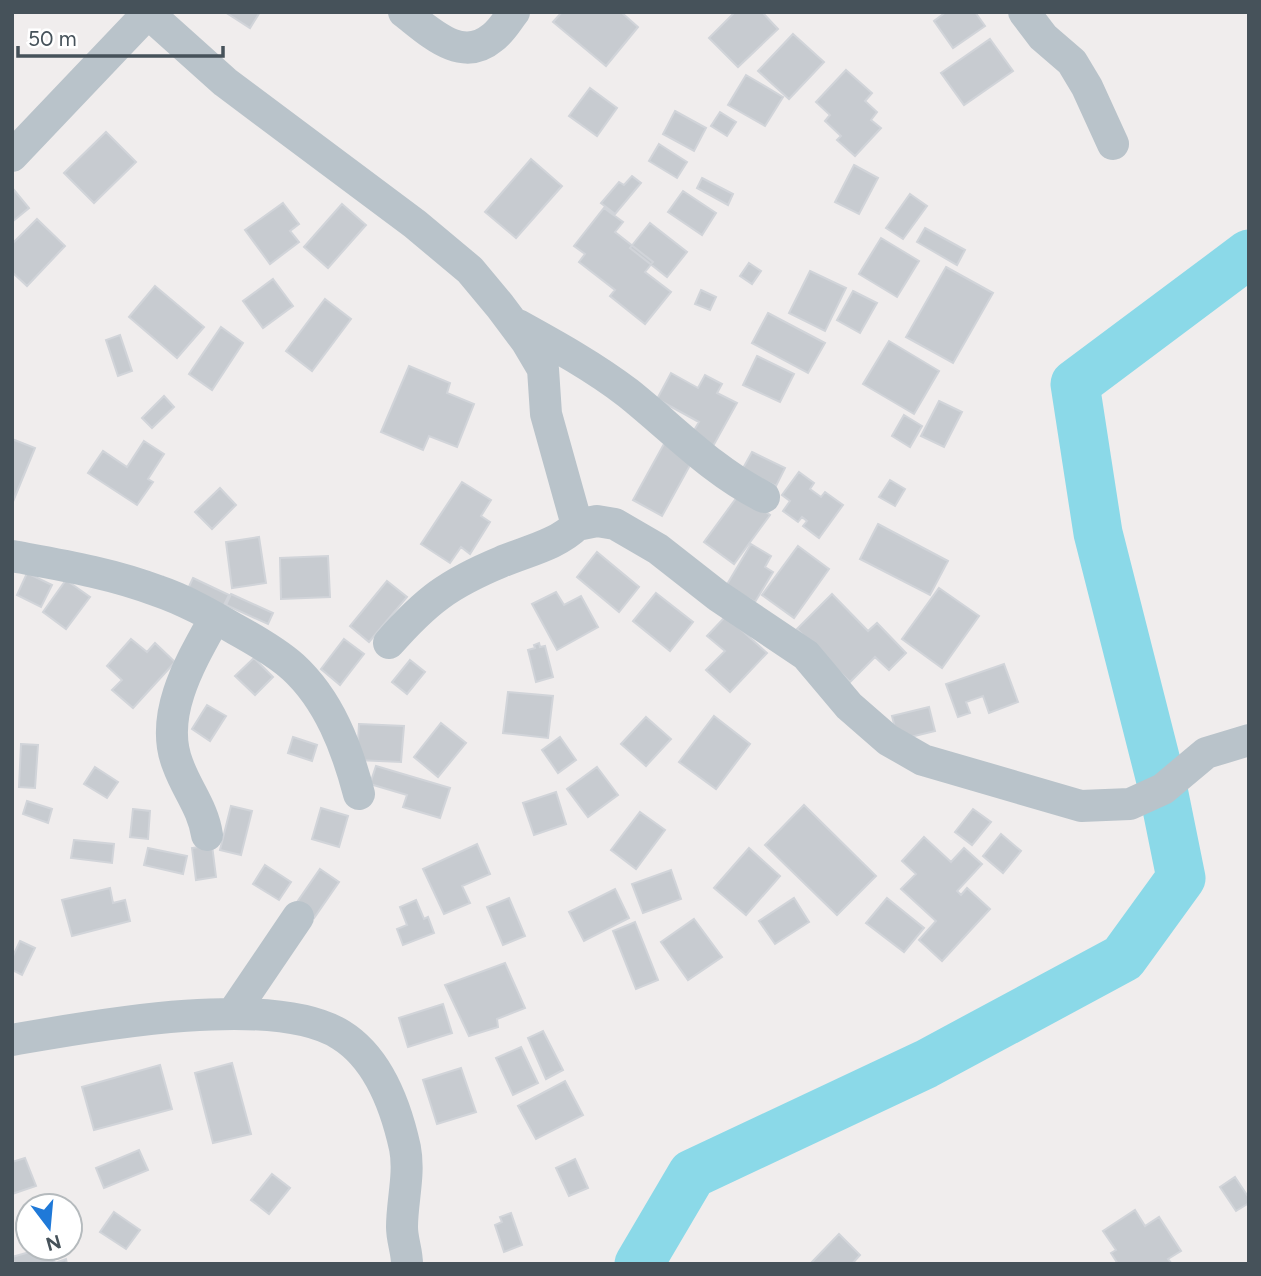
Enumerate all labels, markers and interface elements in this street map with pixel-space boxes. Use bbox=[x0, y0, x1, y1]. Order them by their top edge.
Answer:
scale bar bbox=[18, 14, 222, 58]
text: 50 m bbox=[28, 26, 77, 51]
north arrow bbox=[14, 1192, 84, 1262]
text: N bbox=[43, 1230, 64, 1256]

